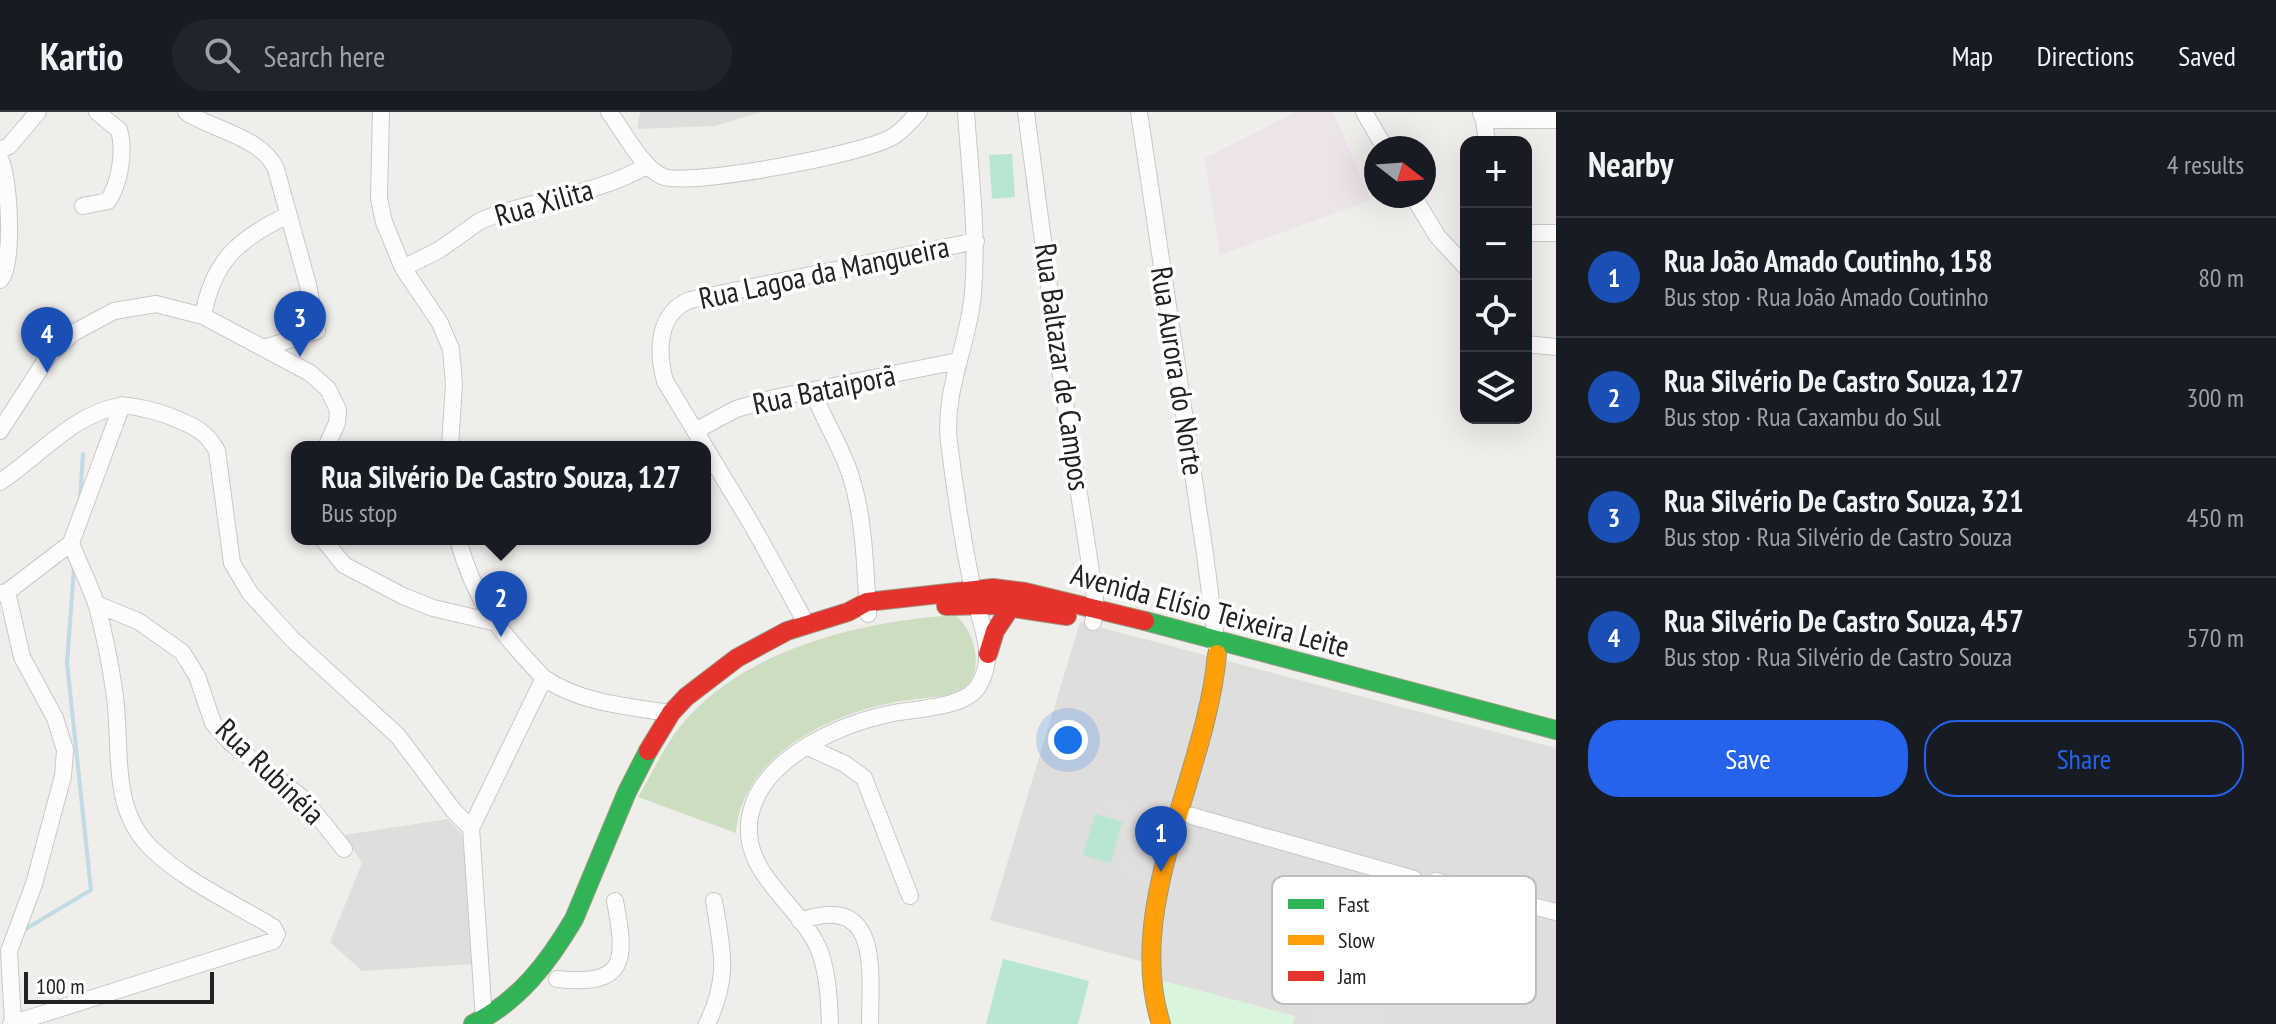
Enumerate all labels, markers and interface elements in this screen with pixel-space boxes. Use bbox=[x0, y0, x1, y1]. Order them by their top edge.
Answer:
search box bbox=[172, 19, 732, 91]
text: Kartio bbox=[40, 31, 124, 80]
icon: search bbox=[200, 33, 244, 77]
text: Search here bbox=[264, 36, 385, 75]
text: Map bbox=[1952, 37, 1993, 74]
text: Directions bbox=[2037, 37, 2134, 74]
text: Saved bbox=[2178, 37, 2236, 74]
north arrow bbox=[1364, 136, 1436, 208]
map controls bbox=[1460, 136, 1532, 424]
button: + bbox=[1460, 136, 1532, 208]
text: Nearby bbox=[1588, 142, 1673, 186]
text: 4 results bbox=[2167, 148, 2244, 181]
street label: Rua Xilita bbox=[490, 169, 597, 234]
button: − bbox=[1460, 208, 1532, 280]
street label: Rua Lagoa da Mangueira bbox=[695, 226, 952, 317]
street label: Rua Baltazar de Campos bbox=[1027, 241, 1100, 493]
text: Rua João Amado Coutinho, 158 bbox=[1664, 241, 1993, 280]
text: 1 bbox=[1608, 261, 1620, 294]
text: 80 m bbox=[2198, 261, 2244, 294]
street label: Rua Aurora do Norte bbox=[1143, 264, 1214, 478]
button: locate bbox=[1460, 280, 1532, 352]
text: Bus stop · Rua João Amado Coutinho bbox=[1664, 280, 1988, 313]
pin: 3 bbox=[274, 291, 326, 357]
pin: 4 bbox=[21, 307, 73, 373]
button: layers bbox=[1460, 352, 1532, 424]
street label: Rua Bataiporã bbox=[749, 354, 899, 423]
text: Rua Silvério De Castro Souza, 127 bbox=[1664, 361, 2024, 400]
text: 2 bbox=[1608, 381, 1620, 414]
text: 300 m bbox=[2186, 381, 2244, 414]
text: Bus stop · Rua Caxambu do Sul bbox=[1664, 400, 1941, 433]
popup bbox=[291, 441, 711, 545]
text: Rua Silvério De Castro Souza, 127 bbox=[321, 457, 681, 496]
text: Rua Silvério De Castro Souza, 321 bbox=[1664, 481, 2024, 520]
text: Bus stop bbox=[321, 496, 397, 529]
text: 3 bbox=[1608, 501, 1620, 534]
text: 450 m bbox=[2186, 501, 2244, 534]
text: Bus stop · Rua Silvério de Castro Souza bbox=[1664, 520, 2012, 553]
street label: Avenida Elísio Teixeira Leite bbox=[1067, 554, 1354, 666]
pin: 2 bbox=[475, 571, 527, 637]
text: Rua Silvério De Castro Souza, 457 bbox=[1664, 601, 2024, 640]
text: 4 bbox=[1608, 621, 1620, 654]
text: 570 m bbox=[2186, 621, 2244, 654]
text: Bus stop · Rua Silvério de Castro Souza bbox=[1664, 640, 2012, 673]
street label: Rua Rubinéia bbox=[208, 709, 334, 832]
your location bbox=[1048, 720, 1088, 760]
button: Save bbox=[1588, 720, 1908, 797]
button: Share bbox=[1924, 720, 2244, 797]
pin: 1 bbox=[1135, 806, 1187, 872]
legend bbox=[1272, 876, 1536, 1004]
text: Fast bbox=[1338, 890, 1369, 918]
text: Slow bbox=[1338, 926, 1375, 954]
text: Jam bbox=[1337, 962, 1366, 990]
scale bar bbox=[24, 968, 214, 1004]
text: 100 m bbox=[36, 972, 85, 1000]

